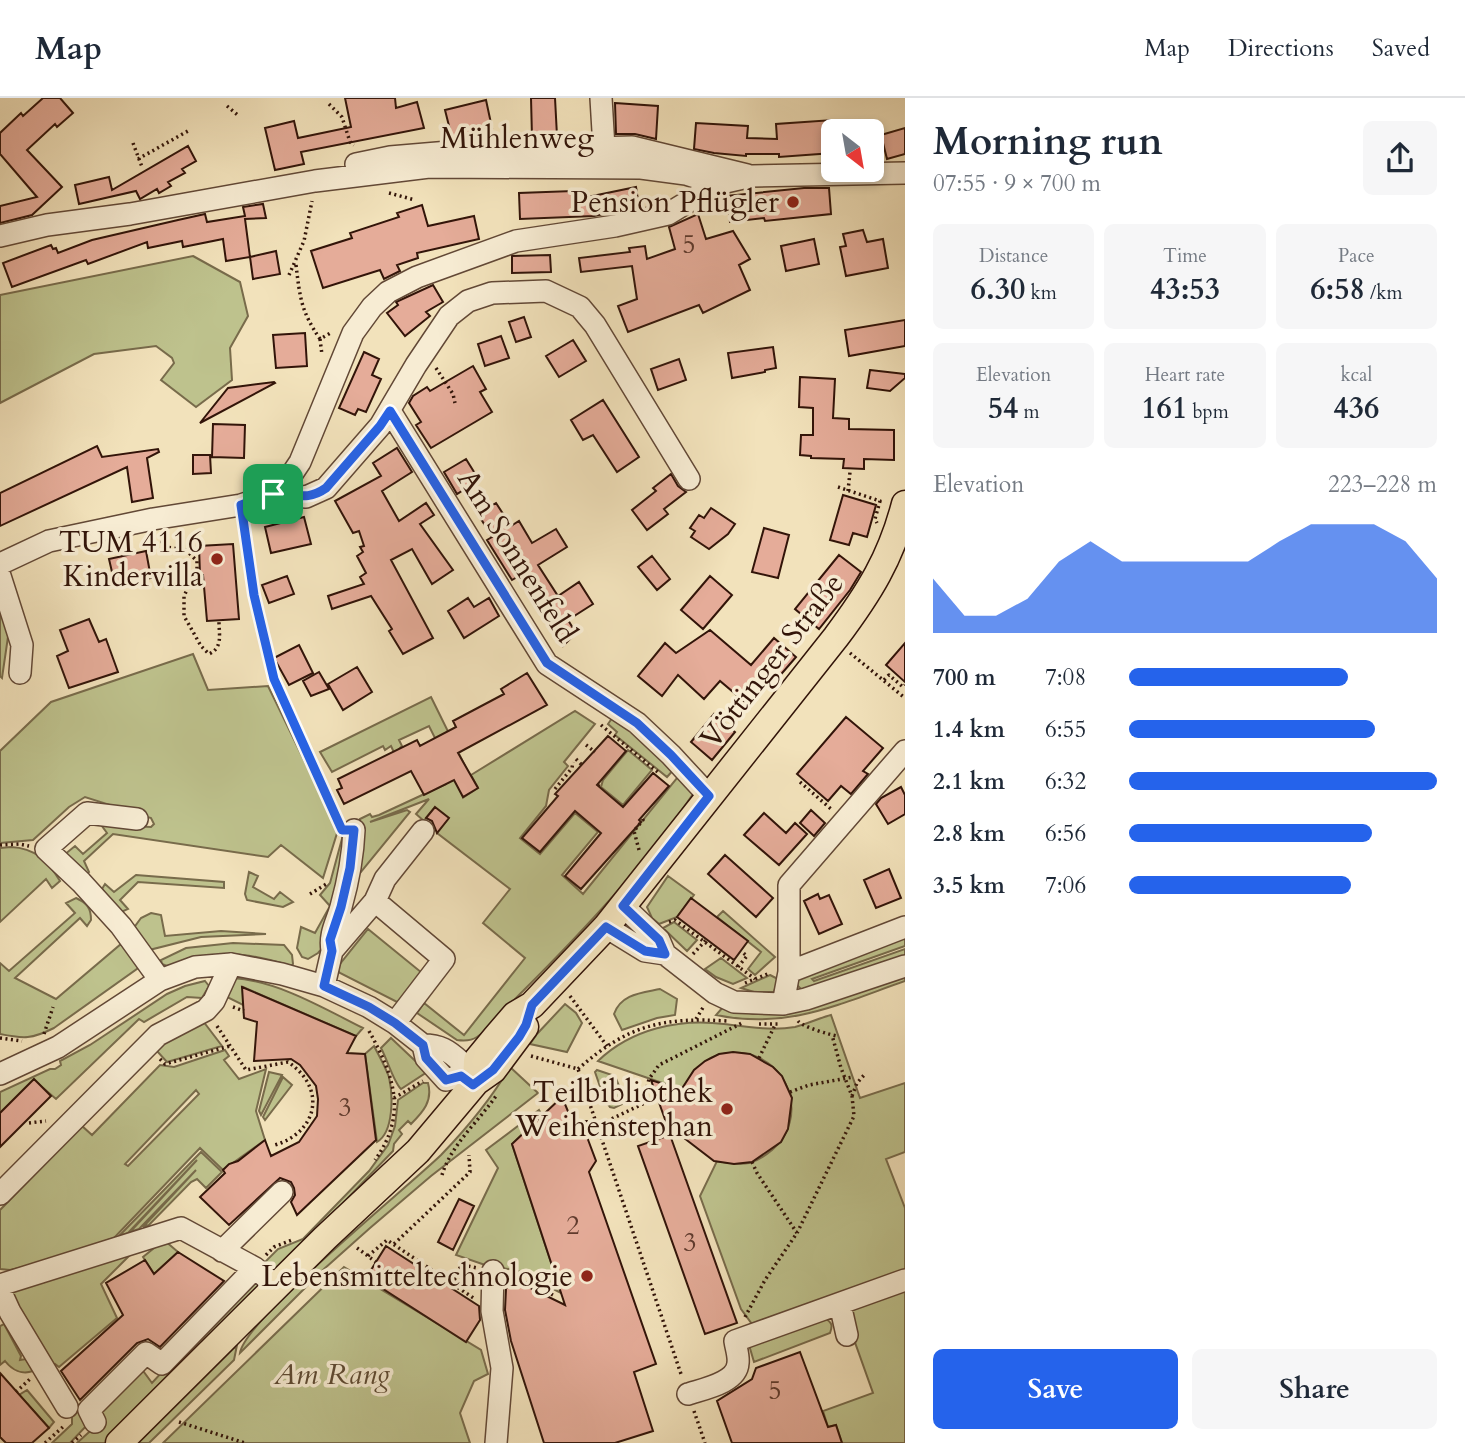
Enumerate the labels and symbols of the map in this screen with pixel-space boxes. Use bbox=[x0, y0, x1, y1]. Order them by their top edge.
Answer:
street label: Mühlenweg bbox=[440, 118, 594, 159]
north arrow bbox=[821, 119, 884, 182]
place label: Pension Pflügler bbox=[570, 182, 779, 223]
marker: Pension Pflügler bbox=[785, 194, 801, 210]
house number: 5 bbox=[682, 227, 696, 262]
street label: Am Sonnenfeld bbox=[447, 462, 587, 650]
pin bbox=[243, 464, 303, 524]
place label: TUM 4116 Kindervilla bbox=[59, 522, 203, 597]
marker: TUM 4116 Kindervilla bbox=[209, 551, 225, 567]
street label: Vöttinger Straße bbox=[691, 565, 853, 757]
place label: Teilbibliothek Weihenstephan bbox=[514, 1072, 713, 1147]
house number: 3 bbox=[338, 1090, 352, 1125]
marker: Teilbibliothek Weihenstephan bbox=[719, 1101, 735, 1117]
house number: 2 bbox=[566, 1208, 580, 1243]
house number: 3 bbox=[683, 1225, 697, 1260]
place label: Lebensmitteltechnologie bbox=[261, 1256, 573, 1297]
marker: Lebensmitteltechnologie bbox=[579, 1268, 595, 1284]
park label: Am Rang bbox=[273, 1354, 391, 1395]
house number: 5 bbox=[768, 1373, 782, 1408]

